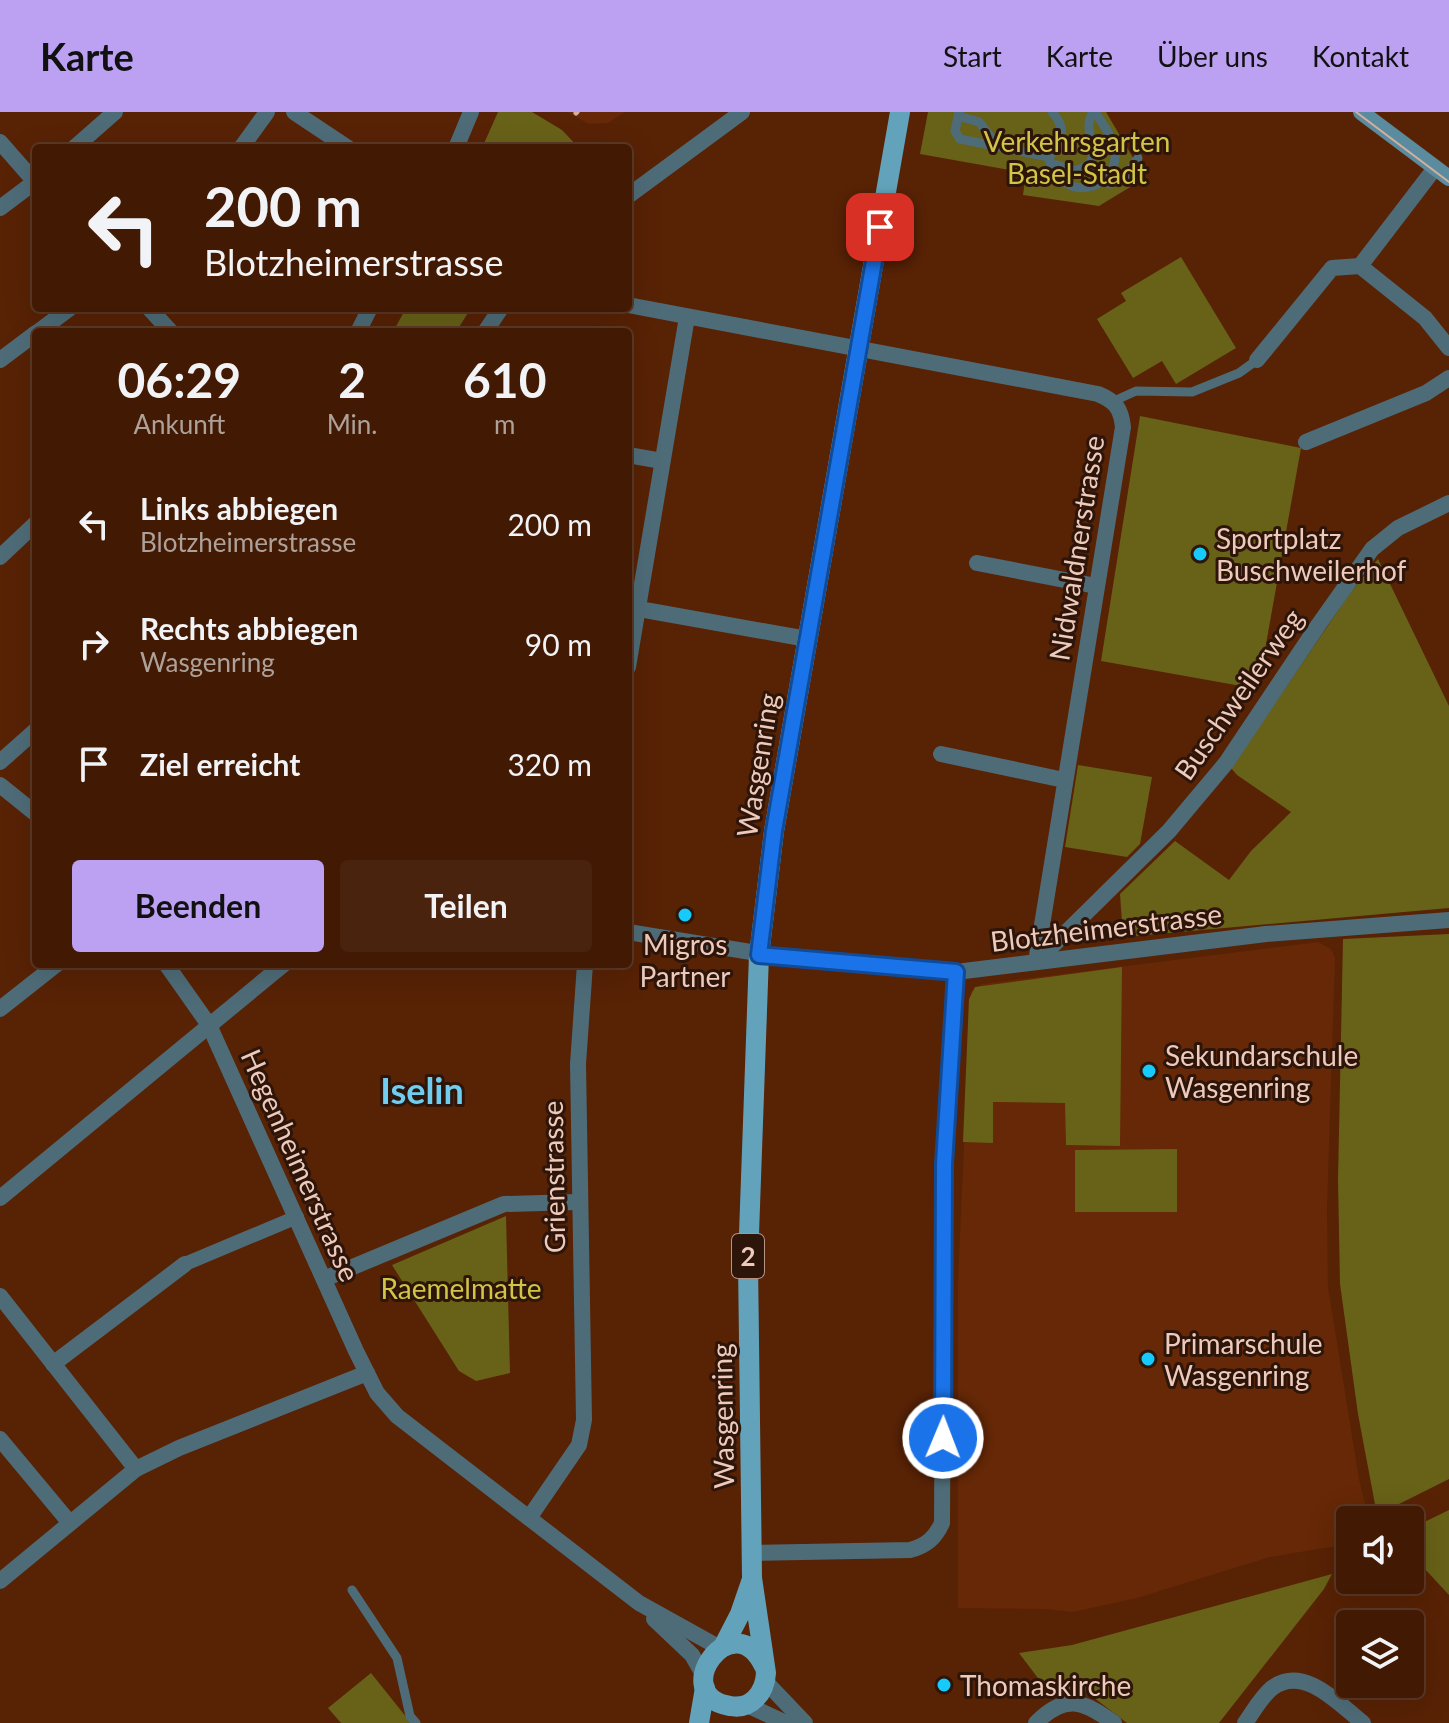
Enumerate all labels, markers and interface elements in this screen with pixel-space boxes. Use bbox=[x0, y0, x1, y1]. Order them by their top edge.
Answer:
text: Karte bbox=[40, 33, 134, 79]
text: Start bbox=[943, 39, 1002, 73]
text: Karte bbox=[1046, 39, 1113, 73]
text: Über uns bbox=[1157, 39, 1268, 73]
text: Kontakt bbox=[1312, 39, 1409, 73]
park label: Verkehrsgarten Basel-Stadt bbox=[984, 124, 1170, 190]
text: 200 m bbox=[204, 172, 362, 239]
icon: left bbox=[72, 176, 176, 280]
pin bbox=[846, 193, 914, 261]
icon: arrive bbox=[858, 205, 902, 249]
text: Blotzheimerstrasse bbox=[204, 240, 503, 284]
text: 06:29 bbox=[117, 351, 241, 408]
text: 2 bbox=[338, 351, 366, 408]
text: 610 bbox=[463, 351, 547, 408]
text: Ankunft bbox=[133, 408, 225, 440]
text: Min. bbox=[327, 408, 378, 440]
text: m bbox=[494, 408, 515, 440]
street label: Nidwaldnerstrasse bbox=[1041, 433, 1111, 663]
text: Links abbiegen bbox=[140, 490, 338, 526]
icon: left bbox=[72, 502, 116, 546]
text: 200 m bbox=[507, 506, 592, 542]
place label: Sportplatz Buschweilerhof bbox=[1216, 521, 1407, 587]
text: Blotzheimerstrasse bbox=[140, 526, 356, 558]
marker: Sportplatz Buschweilerhof bbox=[1191, 545, 1209, 563]
street label: Buschweilerweg bbox=[1167, 602, 1309, 786]
text: Rechts abbiegen bbox=[140, 610, 359, 646]
icon: right bbox=[72, 622, 116, 666]
text: 90 m bbox=[525, 626, 592, 662]
text: Wasgenring bbox=[140, 646, 275, 678]
street label: Wasgenring bbox=[729, 691, 785, 839]
icon: arrive bbox=[72, 742, 116, 786]
text: Ziel erreicht bbox=[140, 746, 300, 782]
text: 320 m bbox=[507, 746, 592, 782]
button: Beenden bbox=[72, 860, 324, 952]
button: Teilen bbox=[340, 860, 592, 952]
street label: Blotzheimerstrasse bbox=[988, 896, 1224, 958]
marker: Migros Partner bbox=[676, 906, 694, 924]
place label: Migros Partner bbox=[639, 927, 731, 993]
place label: Sekundarschule Wasgenring bbox=[1165, 1038, 1358, 1104]
street label: Hegenheimerstrasse bbox=[235, 1044, 367, 1286]
marker: Sekundarschule Wasgenring bbox=[1140, 1062, 1158, 1080]
district label: Iselin bbox=[380, 1068, 464, 1112]
street label: Grienstrasse bbox=[535, 1100, 571, 1254]
road number: 2 bbox=[732, 1234, 764, 1278]
park label: Raemelmatte bbox=[380, 1271, 542, 1305]
place label: Primarschule Wasgenring bbox=[1164, 1326, 1323, 1392]
street label: Wasgenring bbox=[704, 1343, 740, 1489]
marker: Primarschule Wasgenring bbox=[1139, 1350, 1157, 1368]
position arrow bbox=[901, 1396, 985, 1480]
map controls bbox=[1336, 1506, 1424, 1698]
button: sound bbox=[1336, 1506, 1424, 1594]
button: layers bbox=[1336, 1610, 1424, 1698]
place label: Thomaskirche bbox=[960, 1668, 1131, 1702]
marker: Thomaskirche bbox=[935, 1676, 953, 1694]

